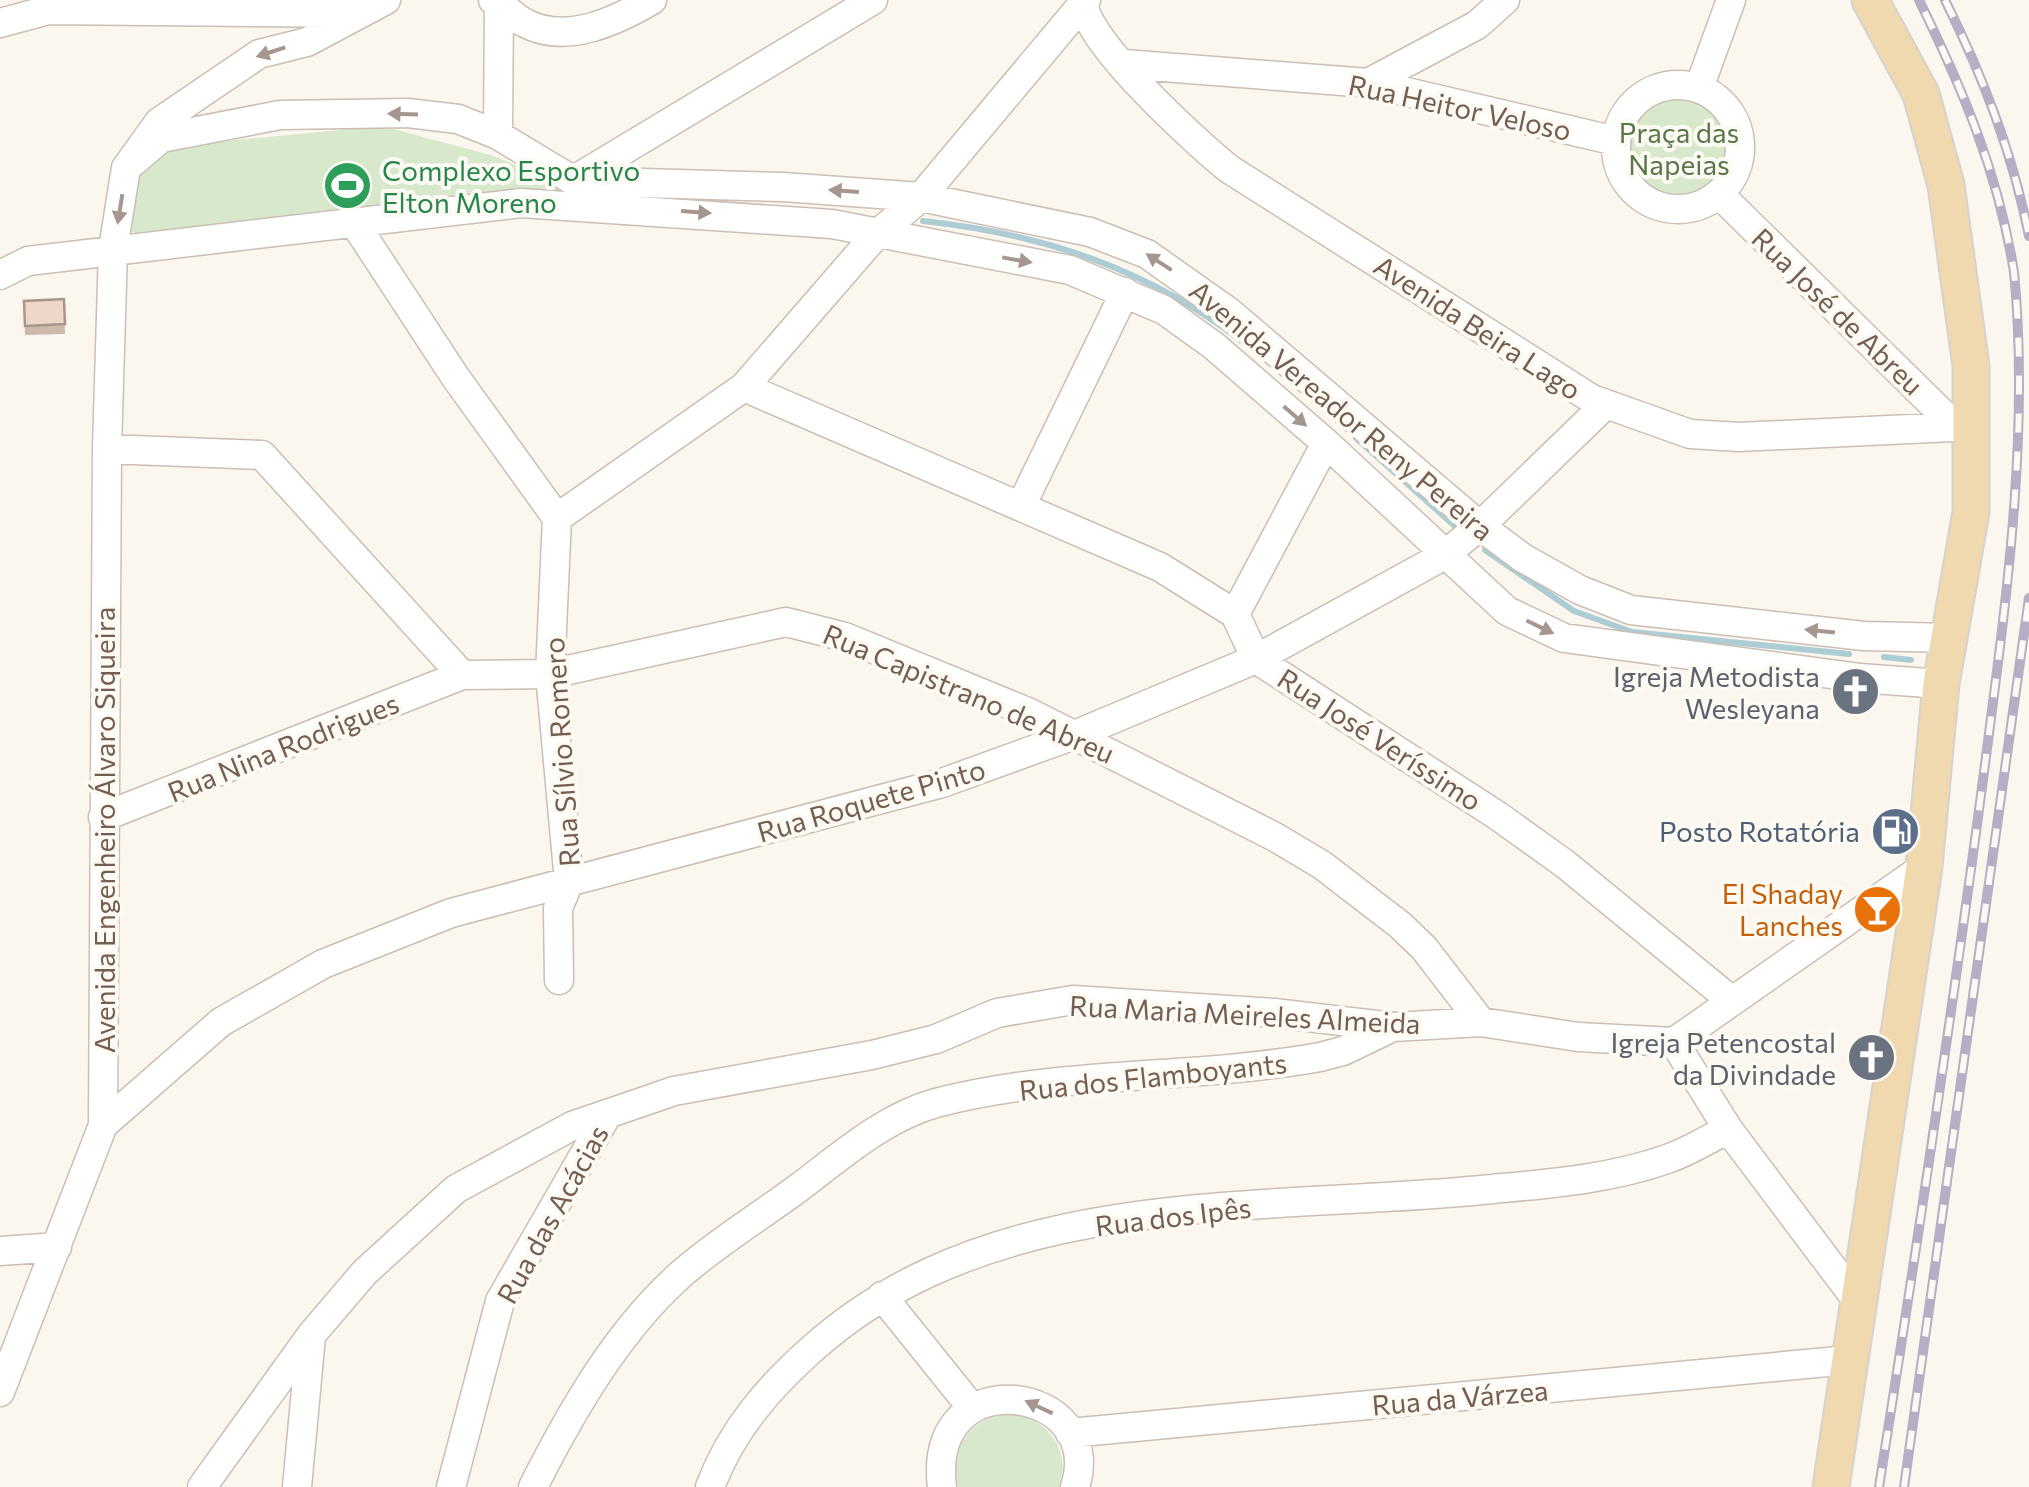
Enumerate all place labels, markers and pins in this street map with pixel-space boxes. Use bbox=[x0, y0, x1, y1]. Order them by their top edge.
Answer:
place label: Complexo Esportivo Elton Moreno bbox=[382, 153, 640, 219]
sports icon: Complexo Esportivo Elton Moreno bbox=[321, 160, 373, 212]
place label: Igreja Metodista Wesleyana bbox=[1613, 659, 1820, 725]
church icon: Igreja Metodista Wesleyana bbox=[1829, 666, 1881, 718]
fuel station icon: Posto Rotatória bbox=[1869, 805, 1921, 857]
place label: Posto Rotatória bbox=[1659, 814, 1860, 848]
place label: El Shaday Lanches bbox=[1722, 876, 1843, 942]
bar icon: El Shaday Lanches bbox=[1852, 883, 1904, 935]
place label: Igreja Petencostal da Divindade bbox=[1610, 1025, 1836, 1091]
church icon: Igreja Petencostal da Divindade bbox=[1845, 1032, 1897, 1084]

